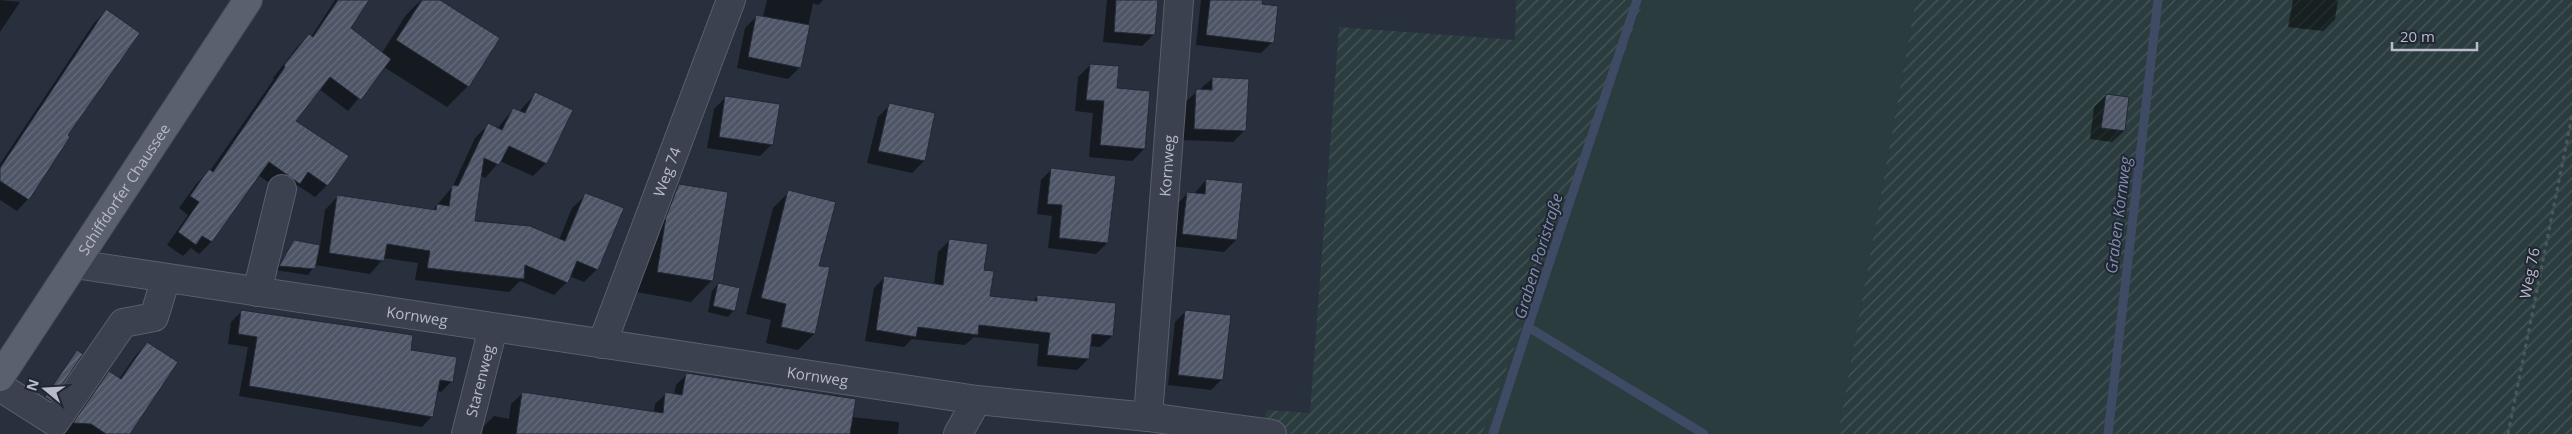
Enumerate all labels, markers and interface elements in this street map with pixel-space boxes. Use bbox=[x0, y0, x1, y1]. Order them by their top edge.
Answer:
scale bar bbox=[2392, 20, 2477, 52]
text: 20 m bbox=[2400, 26, 2435, 46]
street label: Schiffdorfer Chaussee bbox=[73, 119, 174, 259]
street label: Kornweg bbox=[1154, 134, 1179, 197]
street label: Weg 74 bbox=[648, 144, 685, 199]
water label: Graben Kornweg bbox=[2100, 154, 2136, 275]
water label: Graben Poristraße bbox=[1508, 191, 1568, 321]
street label: Weg 76 bbox=[2514, 246, 2544, 300]
street label: Kornweg bbox=[385, 301, 449, 330]
street label: Starenweg bbox=[461, 342, 498, 419]
street label: Kornweg bbox=[786, 361, 850, 390]
north arrow bbox=[20, 364, 70, 414]
text: N bbox=[21, 376, 43, 393]

